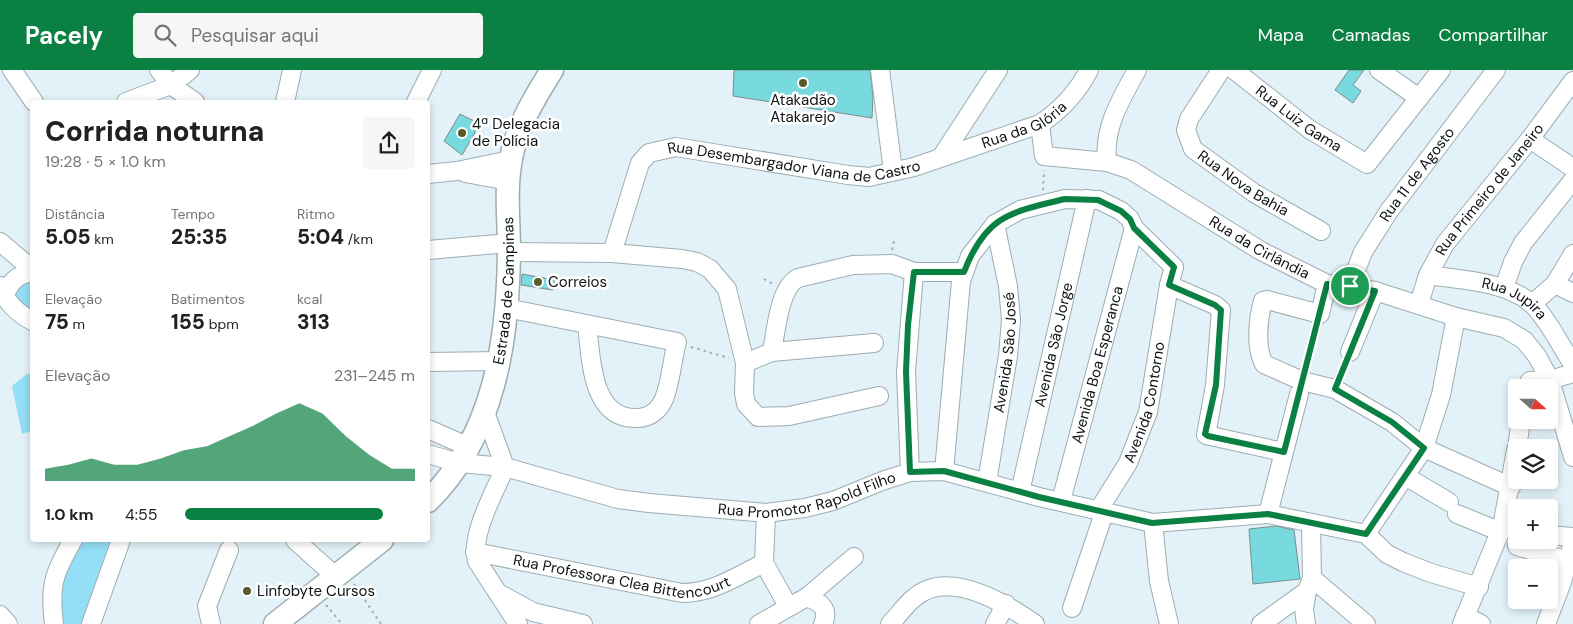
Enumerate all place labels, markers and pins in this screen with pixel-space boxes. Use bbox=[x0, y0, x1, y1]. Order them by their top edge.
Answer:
marker: Atakadão Atakarejo bbox=[797, 77, 809, 89]
place label: Atakadão Atakarejo bbox=[770, 90, 836, 127]
place label: 4ª Delegacia de Polícia bbox=[472, 114, 560, 151]
marker: 4ª Delegacia de Polícia bbox=[456, 127, 468, 139]
pin bbox=[1329, 265, 1371, 307]
place label: Correios bbox=[548, 272, 607, 292]
marker: Correios bbox=[532, 276, 544, 288]
place label: Linfobyte Cursos bbox=[257, 581, 375, 601]
marker: Linfobyte Cursos bbox=[241, 585, 253, 597]

